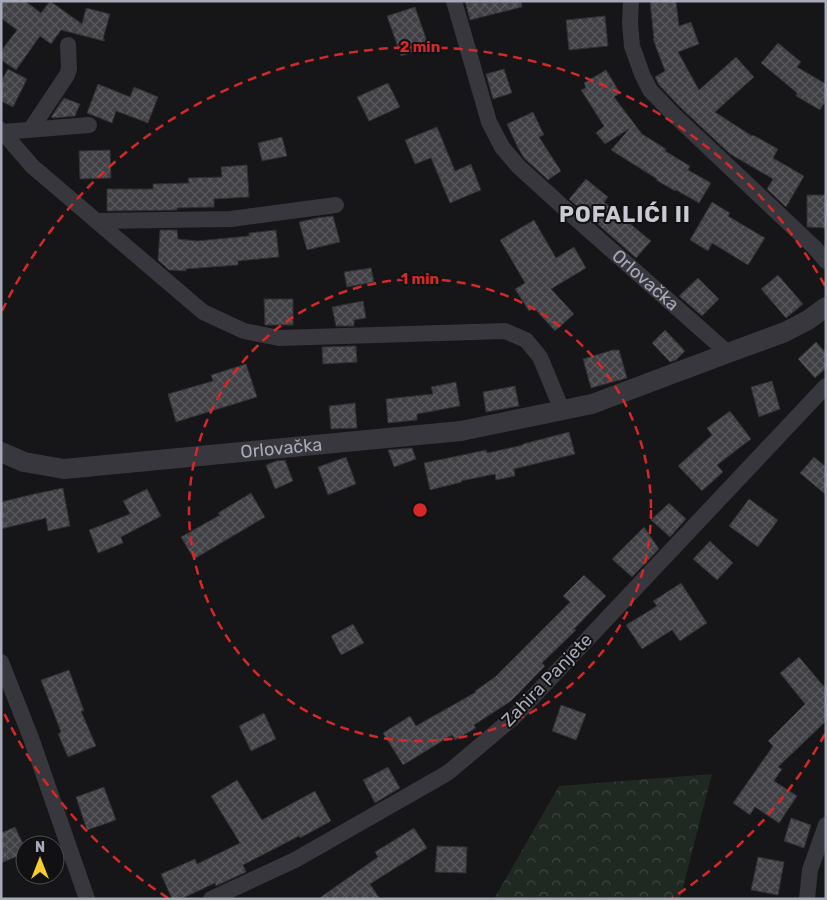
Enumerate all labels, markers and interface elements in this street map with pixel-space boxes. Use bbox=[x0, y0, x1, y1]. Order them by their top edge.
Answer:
text: 2 min bbox=[400, 38, 440, 56]
district label: POFALIĆI II bbox=[559, 201, 691, 228]
street label: Orlovačka bbox=[607, 245, 683, 315]
text: 1 min bbox=[401, 270, 439, 288]
street label: Orlovačka bbox=[239, 433, 323, 463]
centre of rings bbox=[411, 501, 429, 519]
street label: Zahira Panjete bbox=[497, 629, 597, 731]
north arrow bbox=[15, 835, 65, 885]
text: N bbox=[35, 839, 45, 856]

